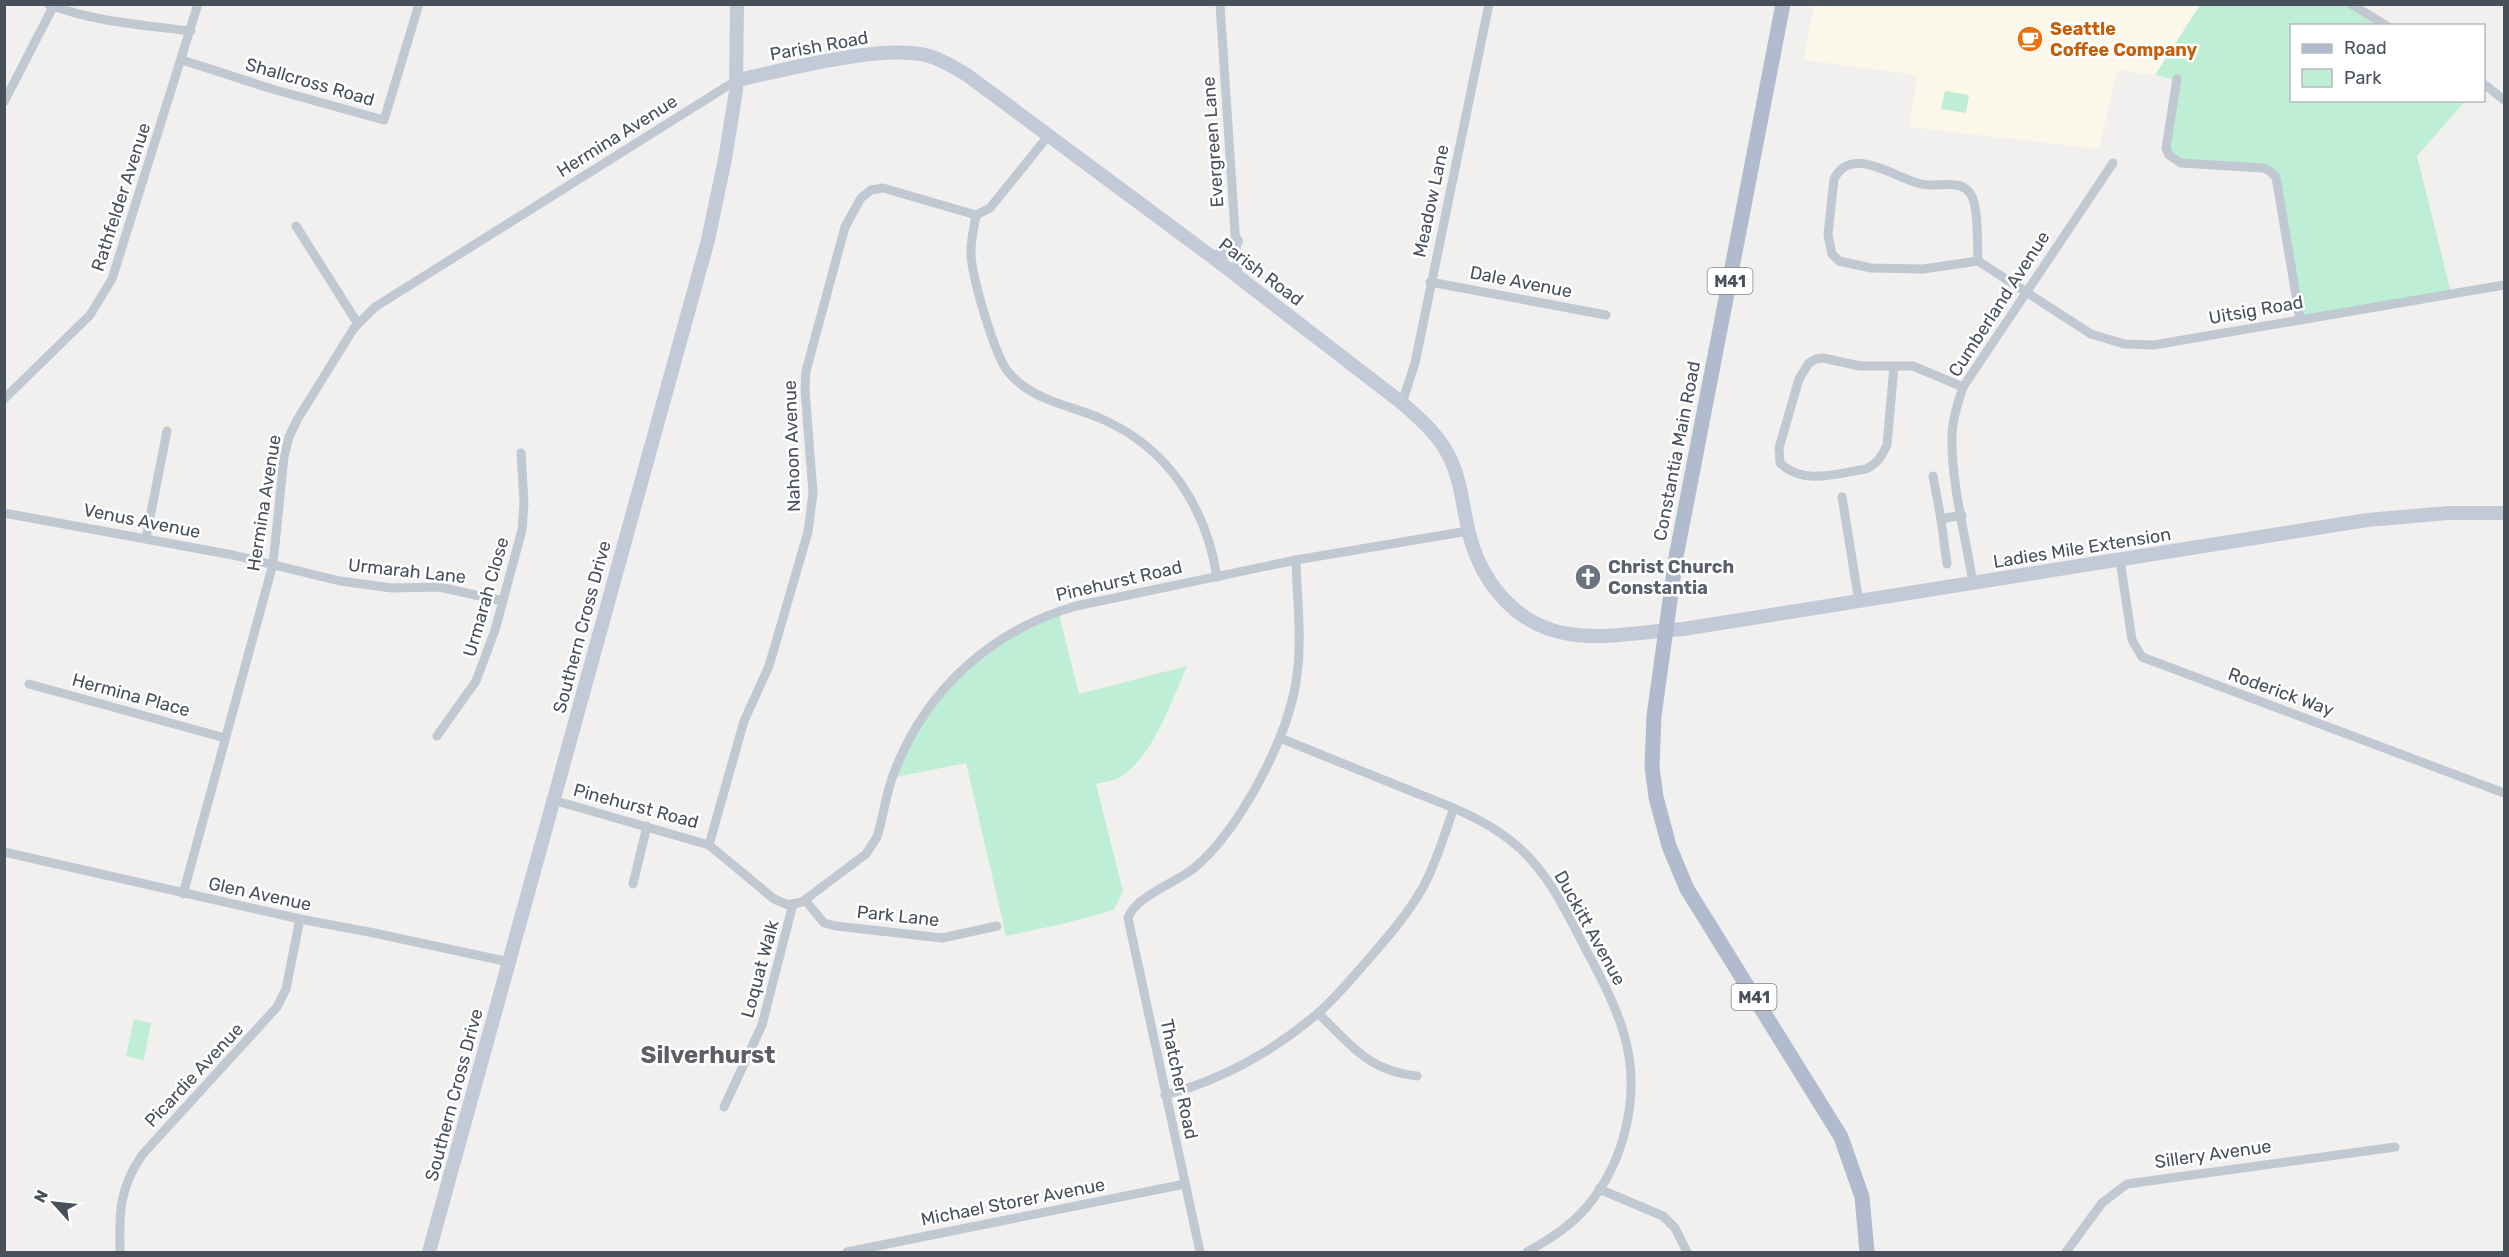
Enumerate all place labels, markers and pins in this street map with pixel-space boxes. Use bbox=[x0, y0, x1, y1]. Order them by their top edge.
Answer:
place label: Seattle Coffee Company bbox=[2050, 18, 2197, 61]
cafe icon: Seattle Coffee Company bbox=[2015, 24, 2045, 54]
place label: Christ Church Constantia bbox=[1608, 556, 1734, 599]
church icon: Christ Church Constantia bbox=[1573, 562, 1603, 592]

